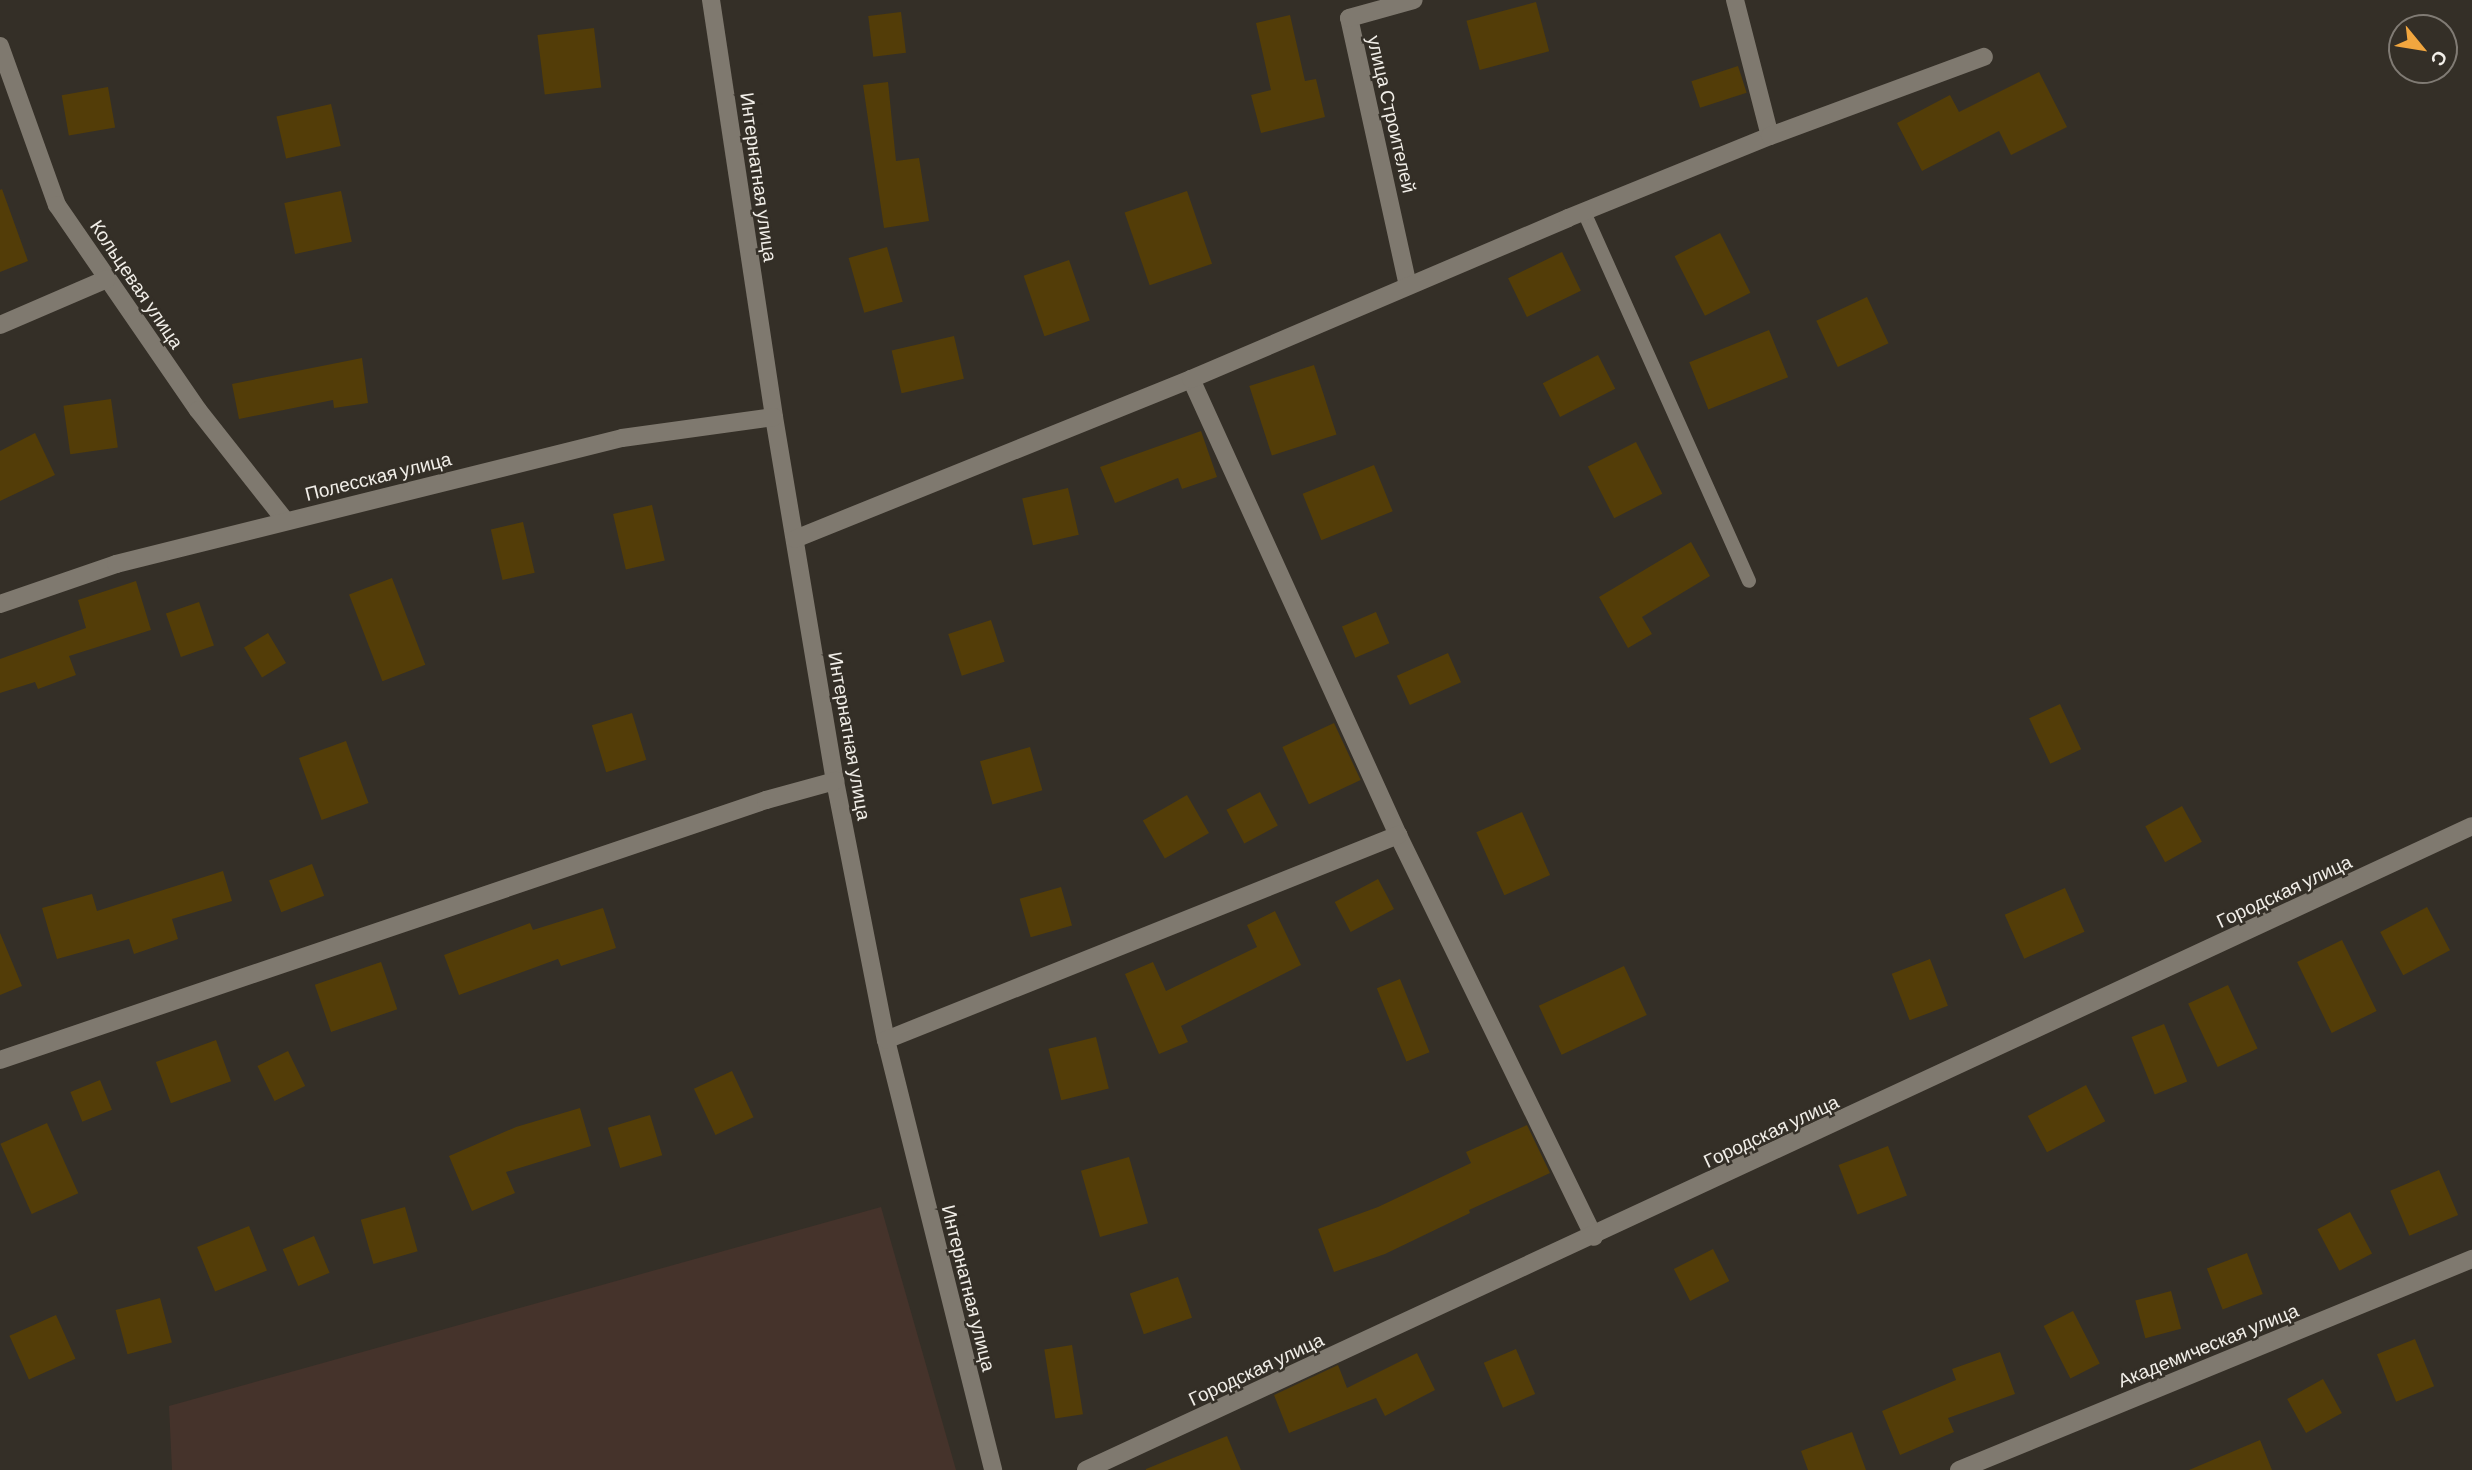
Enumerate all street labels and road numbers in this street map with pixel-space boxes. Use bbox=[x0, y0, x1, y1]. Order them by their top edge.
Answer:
street label: улица Строителей bbox=[1363, 33, 1421, 195]
street label: Интернатная улица bbox=[736, 91, 782, 263]
street label: Кольцевая улица bbox=[86, 215, 188, 353]
street label: Полесская улица bbox=[302, 447, 454, 505]
street label: Интернатная улица bbox=[824, 650, 876, 822]
street label: Городская улица bbox=[2213, 850, 2355, 932]
street label: Городская улица bbox=[1700, 1090, 1842, 1172]
street label: Интернатная улица bbox=[937, 1203, 1001, 1373]
street label: Академическая улица bbox=[2114, 1298, 2302, 1392]
street label: Городская улица bbox=[1185, 1328, 1327, 1410]

